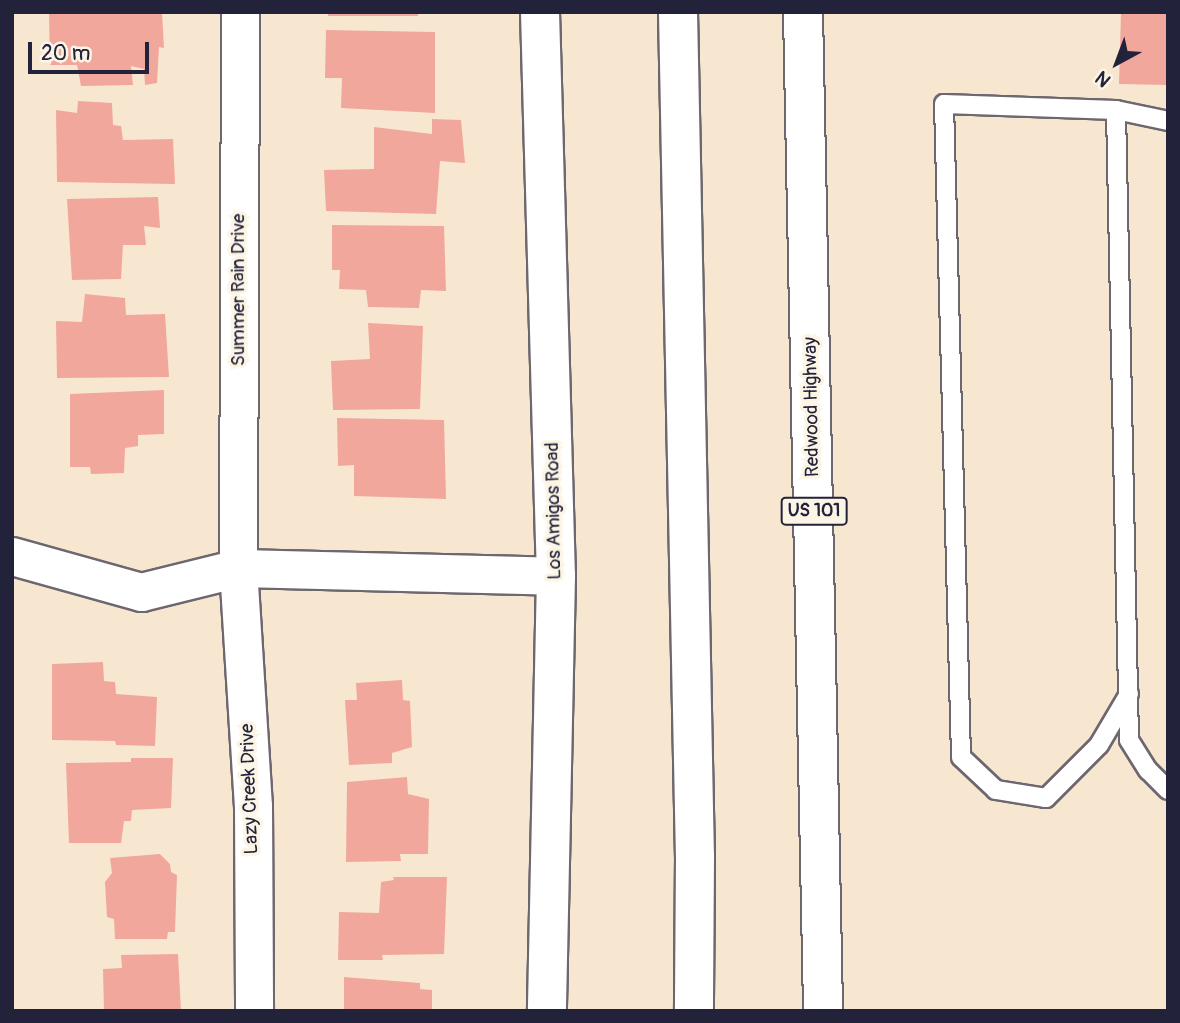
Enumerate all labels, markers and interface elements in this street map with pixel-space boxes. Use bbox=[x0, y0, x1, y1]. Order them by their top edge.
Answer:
scale bar bbox=[32, 28, 152, 72]
north arrow bbox=[1082, 28, 1152, 98]
text: 20 m bbox=[41, 40, 90, 67]
text: N bbox=[1091, 66, 1116, 92]
street label: Summer Rain Drive bbox=[228, 214, 250, 366]
street label: Redwood Highway bbox=[799, 337, 825, 477]
street label: Los Amigos Road bbox=[541, 442, 567, 580]
road number: US 101 bbox=[779, 496, 849, 526]
street label: Lazy Creek Drive bbox=[236, 723, 264, 855]

